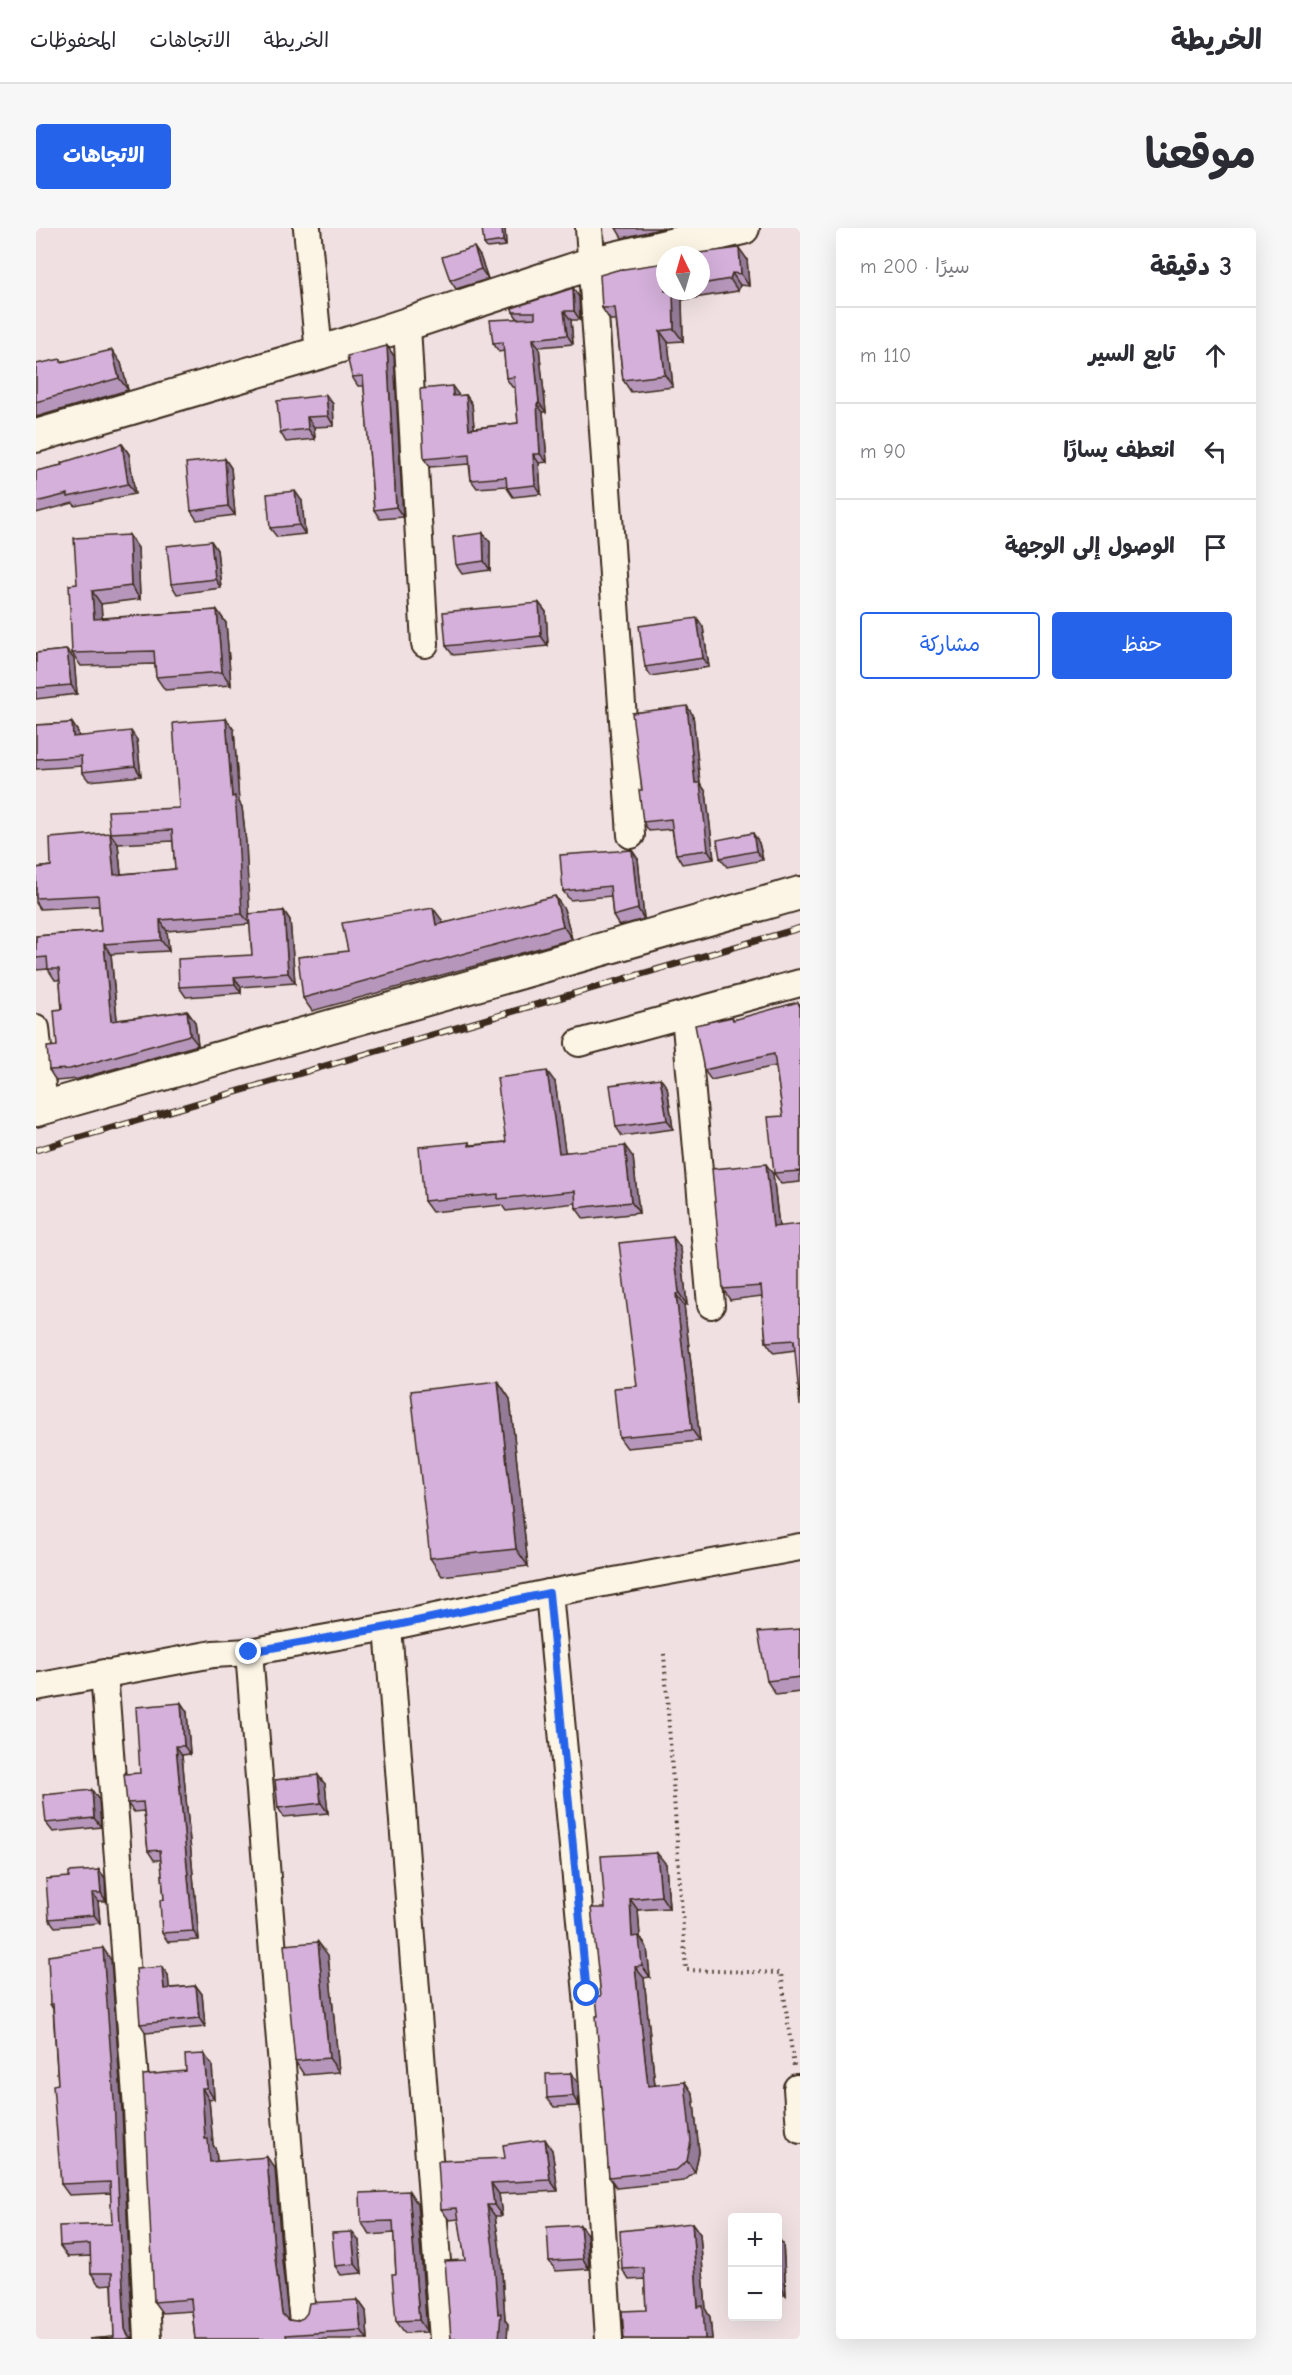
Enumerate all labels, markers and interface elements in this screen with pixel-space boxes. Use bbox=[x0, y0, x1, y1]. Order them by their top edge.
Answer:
text: الخريطة bbox=[1171, 24, 1262, 56]
text: المحفوظات bbox=[30, 28, 116, 52]
text: الاتجاهات bbox=[149, 28, 231, 52]
text: الخريطة bbox=[264, 28, 329, 52]
button: الاتجاهات bbox=[36, 124, 171, 189]
text: موقعنا bbox=[1145, 130, 1256, 179]
north arrow bbox=[656, 246, 710, 300]
text: 3 دقيقة bbox=[1150, 252, 1232, 282]
text: سيرًا · 200 m bbox=[860, 255, 970, 278]
icon: ahead bbox=[1199, 339, 1232, 372]
text: تابع السير bbox=[1089, 341, 1175, 367]
text: 110 m bbox=[860, 344, 911, 367]
icon: left bbox=[1199, 435, 1232, 468]
text: انعطف يسارًا bbox=[1063, 437, 1175, 463]
text: 90 m bbox=[860, 440, 906, 463]
icon: arrive bbox=[1199, 531, 1232, 564]
text: الوصول إلى الوجهة bbox=[1005, 533, 1175, 559]
button: مشاركة bbox=[860, 612, 1040, 679]
button: حفظ bbox=[1052, 612, 1232, 679]
route end bbox=[235, 1638, 261, 1664]
route start bbox=[573, 1980, 599, 2006]
map controls bbox=[728, 2213, 782, 2321]
button: + bbox=[728, 2213, 782, 2267]
button: − bbox=[728, 2267, 782, 2321]

